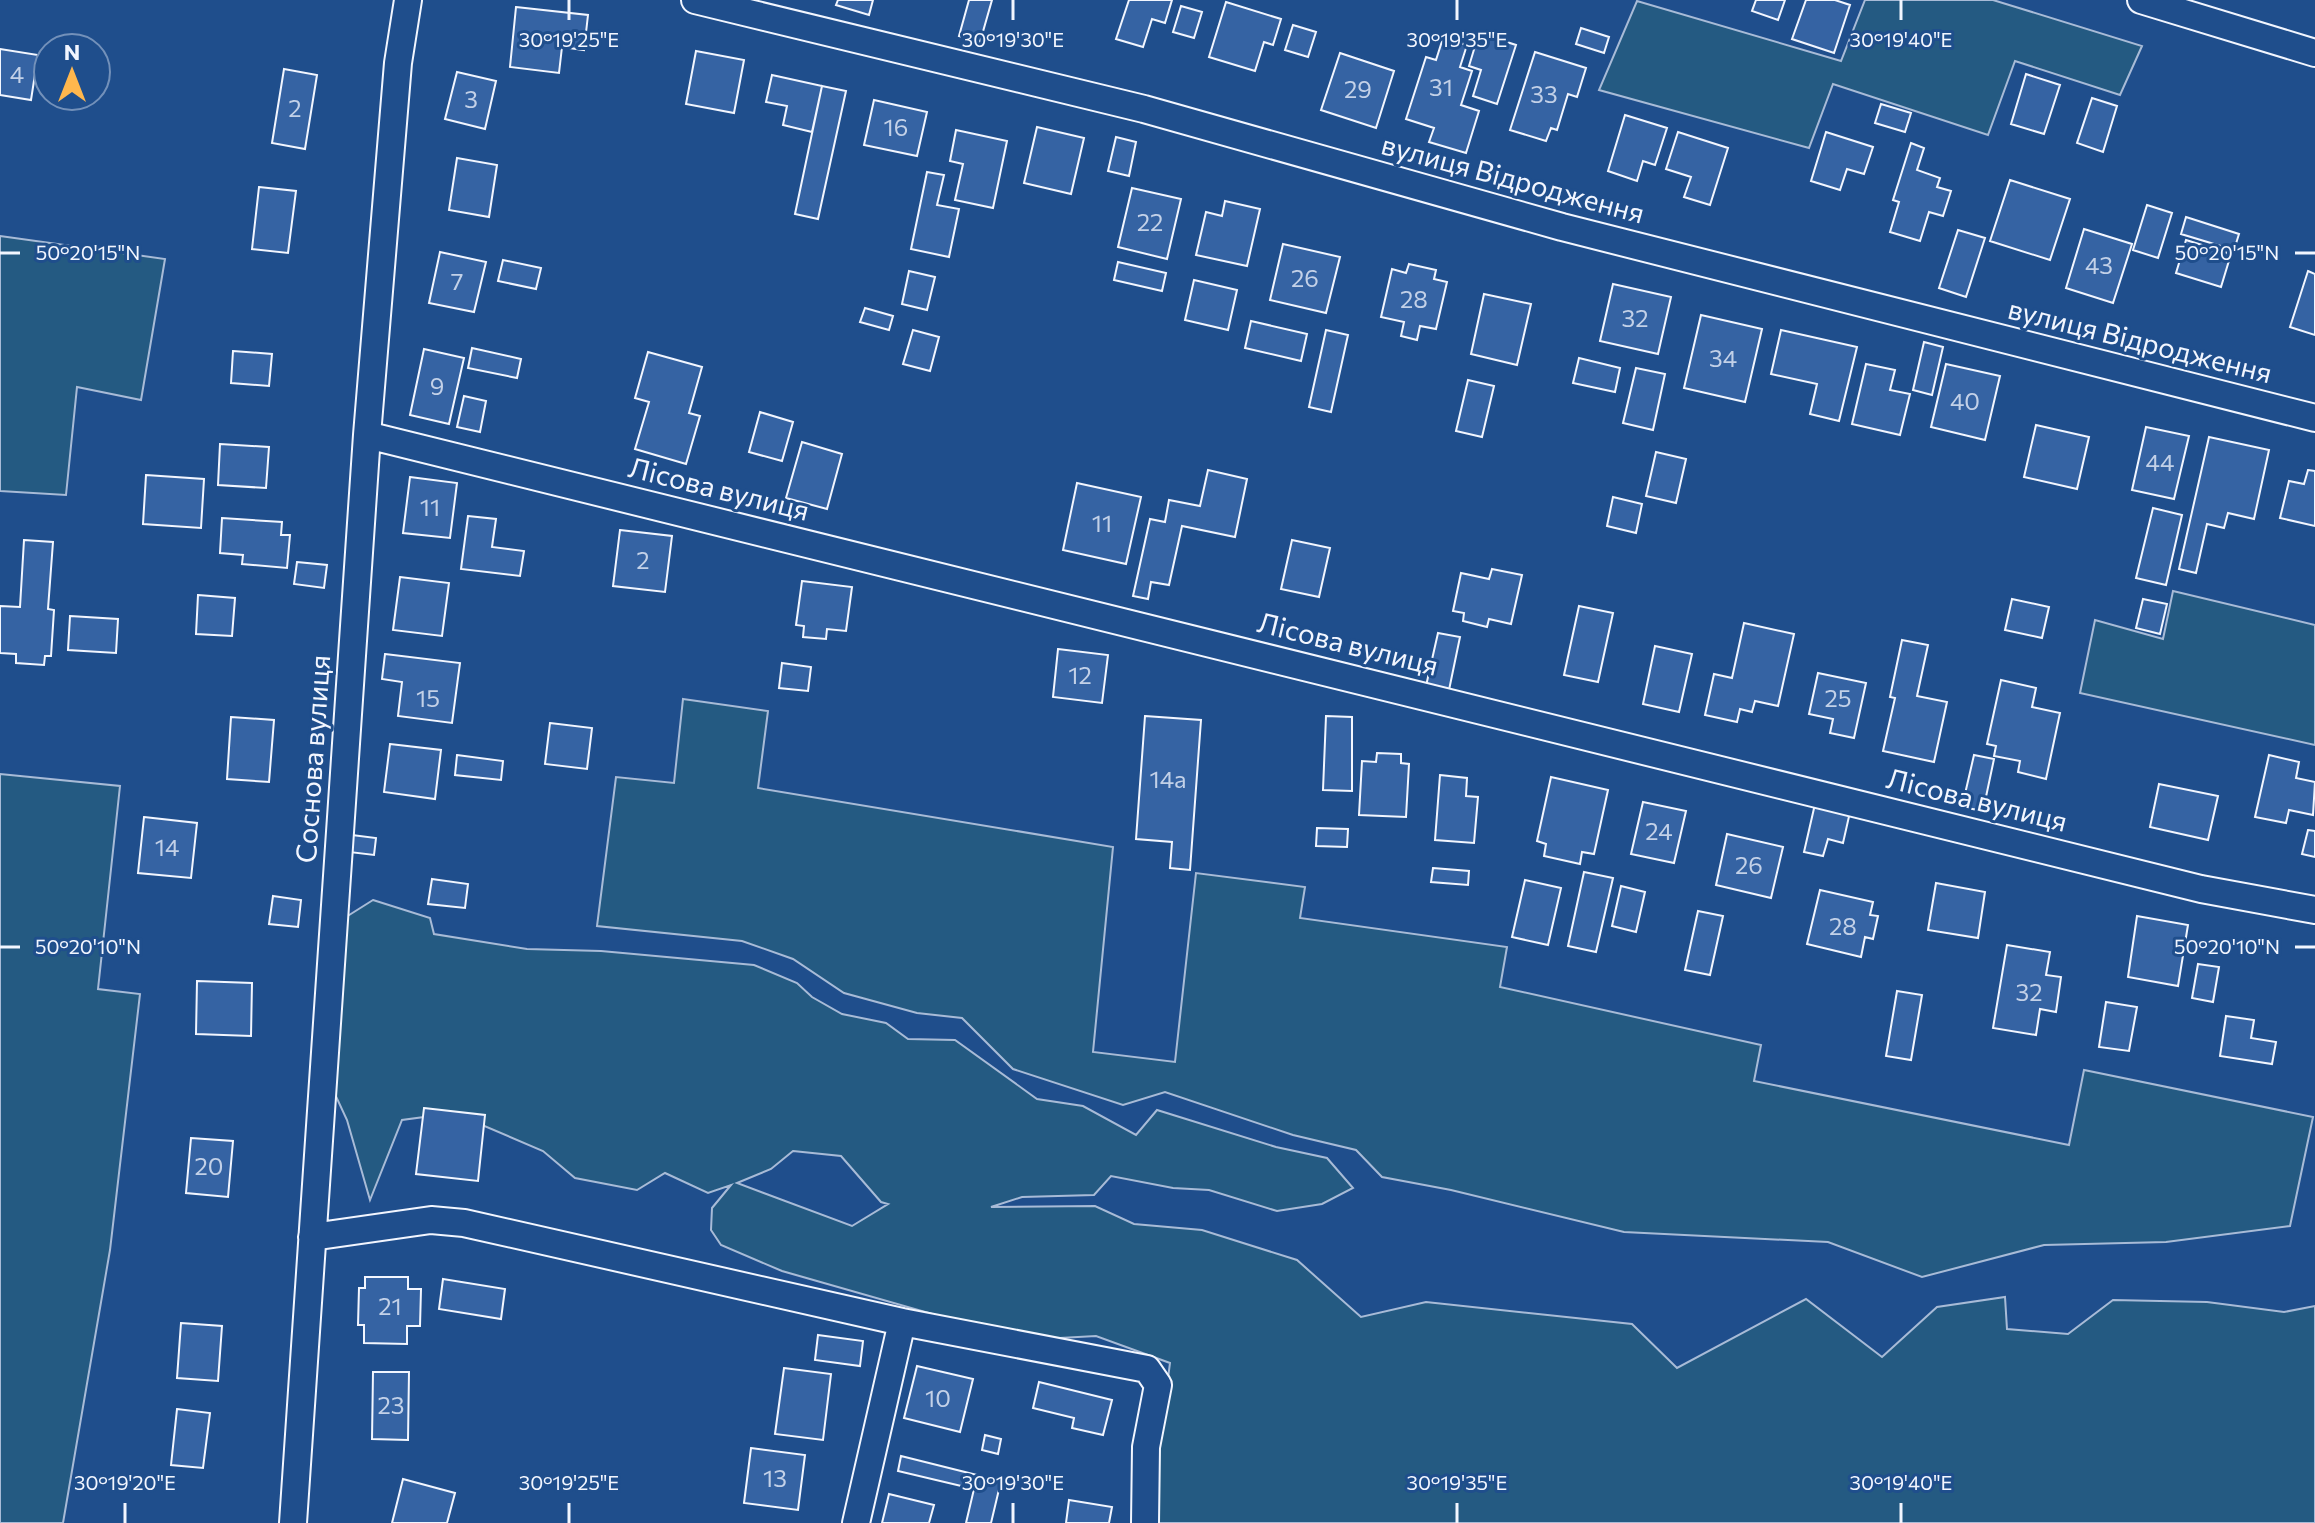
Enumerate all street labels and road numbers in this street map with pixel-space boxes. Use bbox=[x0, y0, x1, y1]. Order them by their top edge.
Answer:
street label: вулиця Відродження bbox=[1378, 127, 1648, 230]
street label: вулиця Відродження bbox=[2005, 291, 2276, 389]
street label: Лісова вулиця bbox=[625, 449, 813, 527]
street label: Лісова вулиця bbox=[1254, 604, 1442, 682]
street label: Соснова вулиця bbox=[288, 654, 336, 864]
street label: Лісова вулиця bbox=[1883, 760, 2071, 838]

